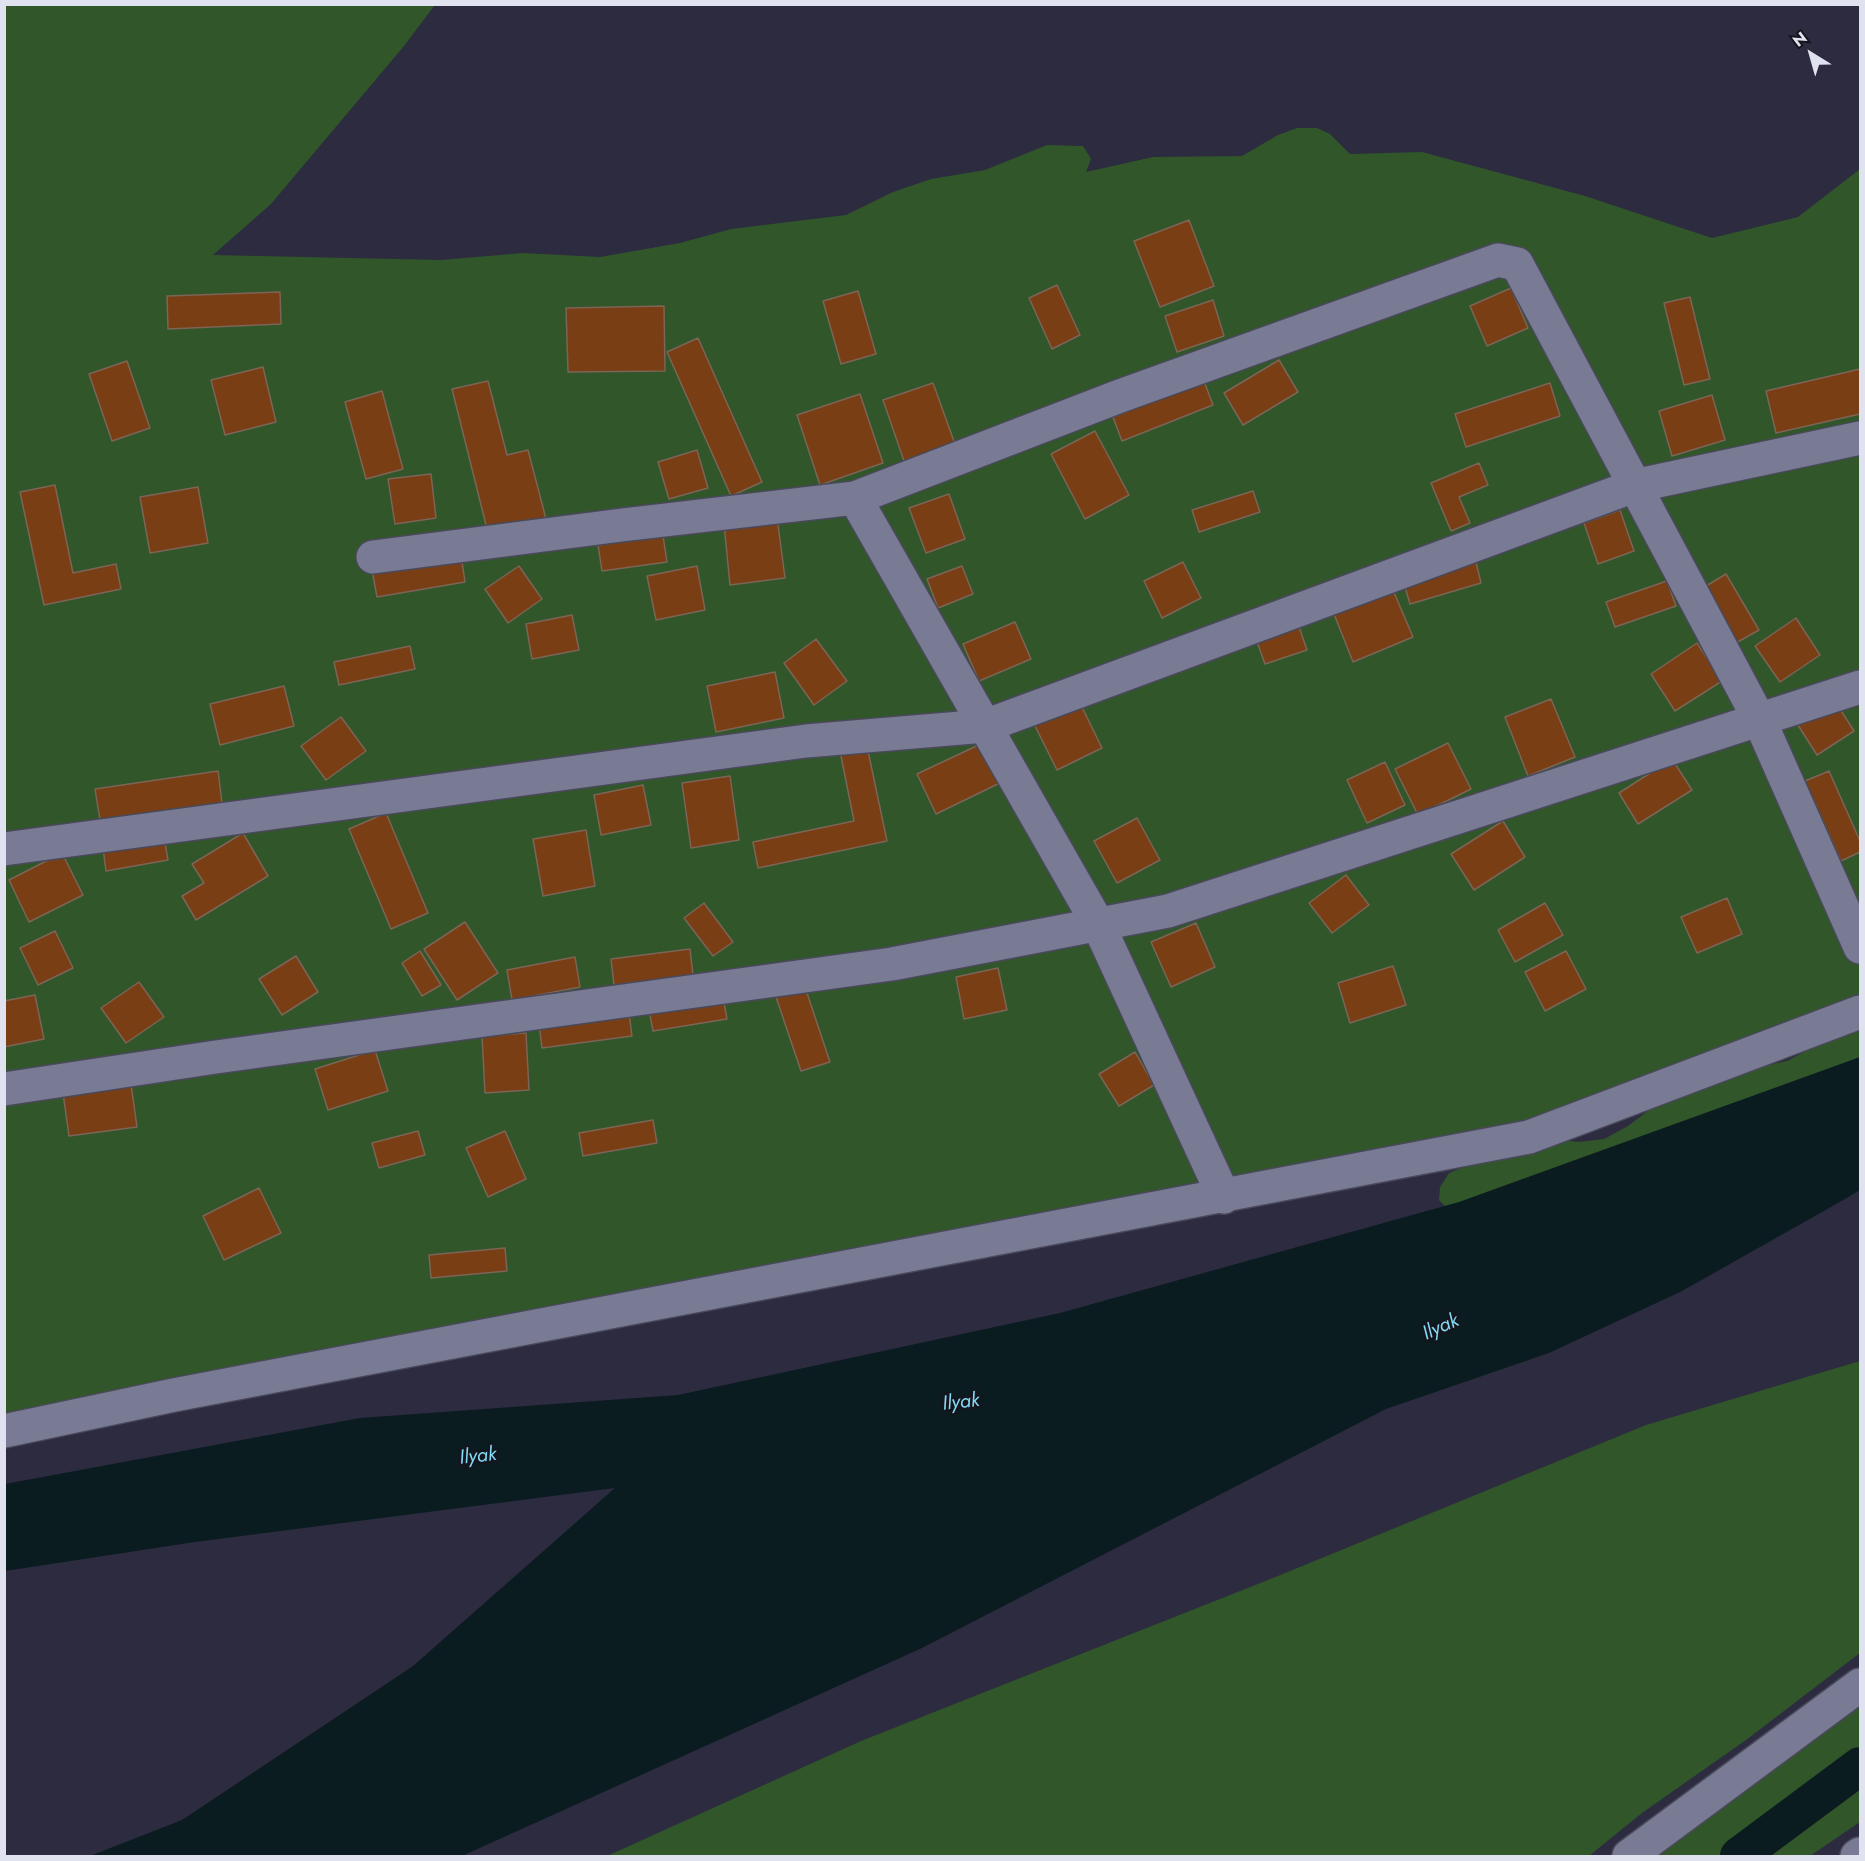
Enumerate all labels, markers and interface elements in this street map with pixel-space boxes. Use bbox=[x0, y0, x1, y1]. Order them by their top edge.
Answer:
north arrow bbox=[1781, 24, 1841, 84]
text: N bbox=[1788, 26, 1812, 52]
water label: Ilyak bbox=[1419, 1309, 1463, 1347]
water label: Ilyak bbox=[941, 1389, 981, 1417]
water label: Ilyak bbox=[458, 1443, 498, 1471]

